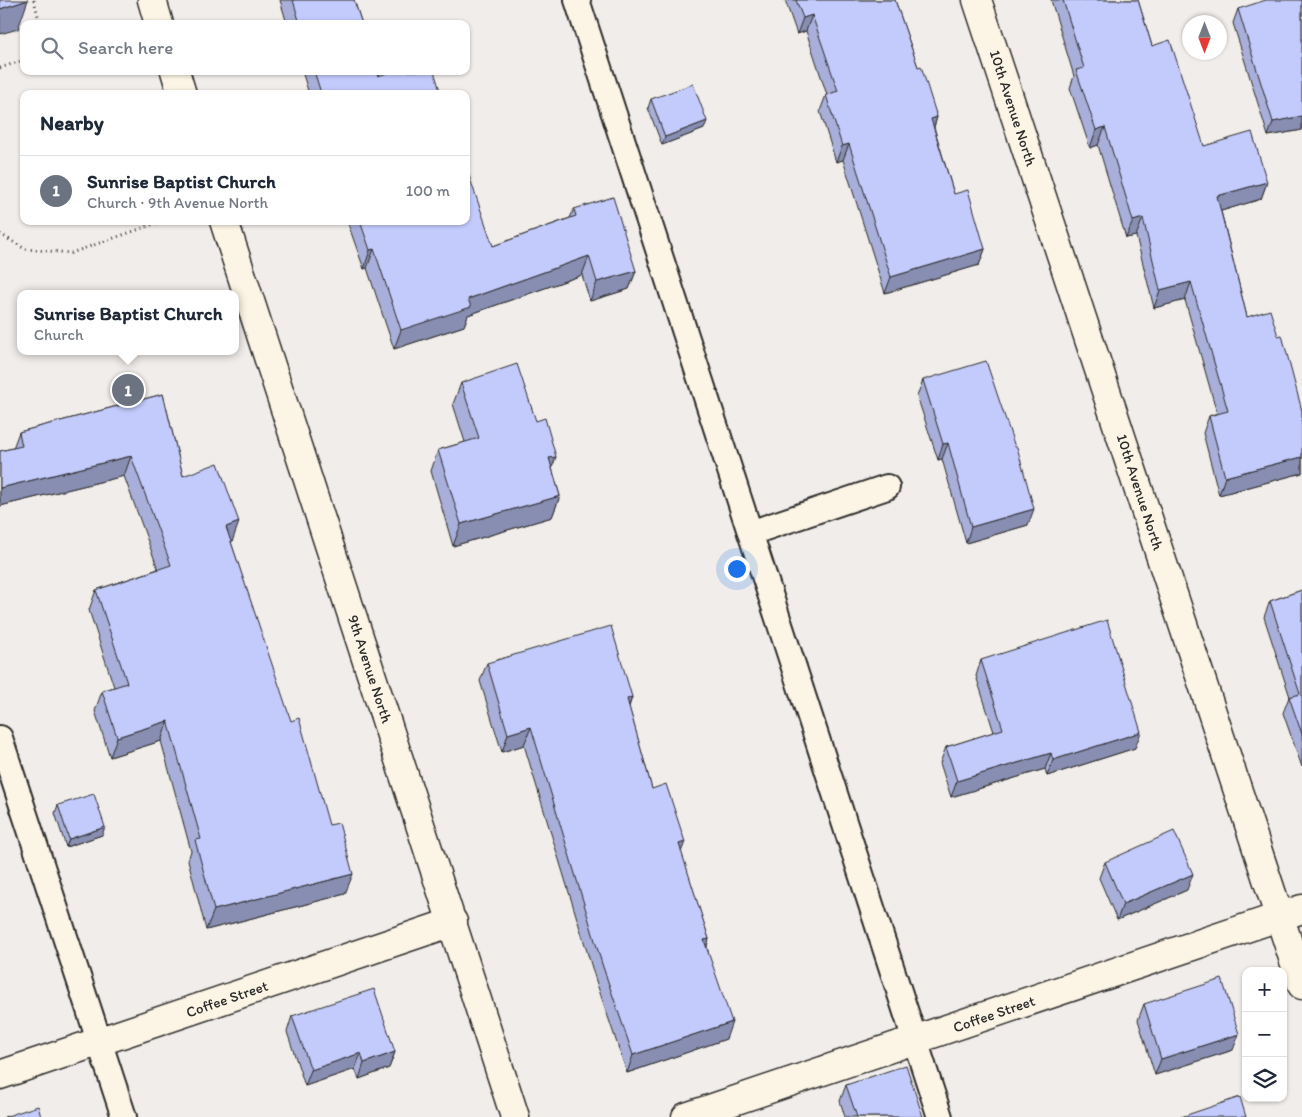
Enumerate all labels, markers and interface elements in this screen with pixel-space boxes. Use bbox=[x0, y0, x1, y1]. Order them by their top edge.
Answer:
north arrow bbox=[1182, 15, 1227, 60]
search box bbox=[20, 20, 470, 75]
icon: search bbox=[38, 34, 66, 62]
text: Search here bbox=[78, 36, 173, 59]
street label: 10th Avenue North bbox=[986, 48, 1040, 168]
text: Nearby bbox=[40, 110, 104, 135]
text: Sunrise Baptist Church bbox=[87, 170, 276, 193]
text: 1 bbox=[52, 181, 60, 200]
text: 100 m bbox=[406, 181, 450, 200]
text: Church · 9th Avenue North bbox=[87, 193, 268, 212]
popup bbox=[17, 290, 239, 355]
text: Sunrise Baptist Church bbox=[34, 302, 222, 325]
text: Church bbox=[34, 325, 84, 344]
pin: 1 bbox=[112, 371, 144, 409]
street label: 10th Avenue North bbox=[1113, 432, 1167, 552]
your location bbox=[724, 556, 750, 582]
street label: 9th Avenue North bbox=[344, 613, 396, 725]
map controls bbox=[1242, 967, 1287, 1102]
button: + bbox=[1242, 967, 1287, 1012]
street label: Coffee Street bbox=[184, 976, 271, 1021]
street label: Coffee Street bbox=[951, 991, 1038, 1036]
button: − bbox=[1242, 1012, 1287, 1057]
button: layers bbox=[1242, 1057, 1287, 1102]

